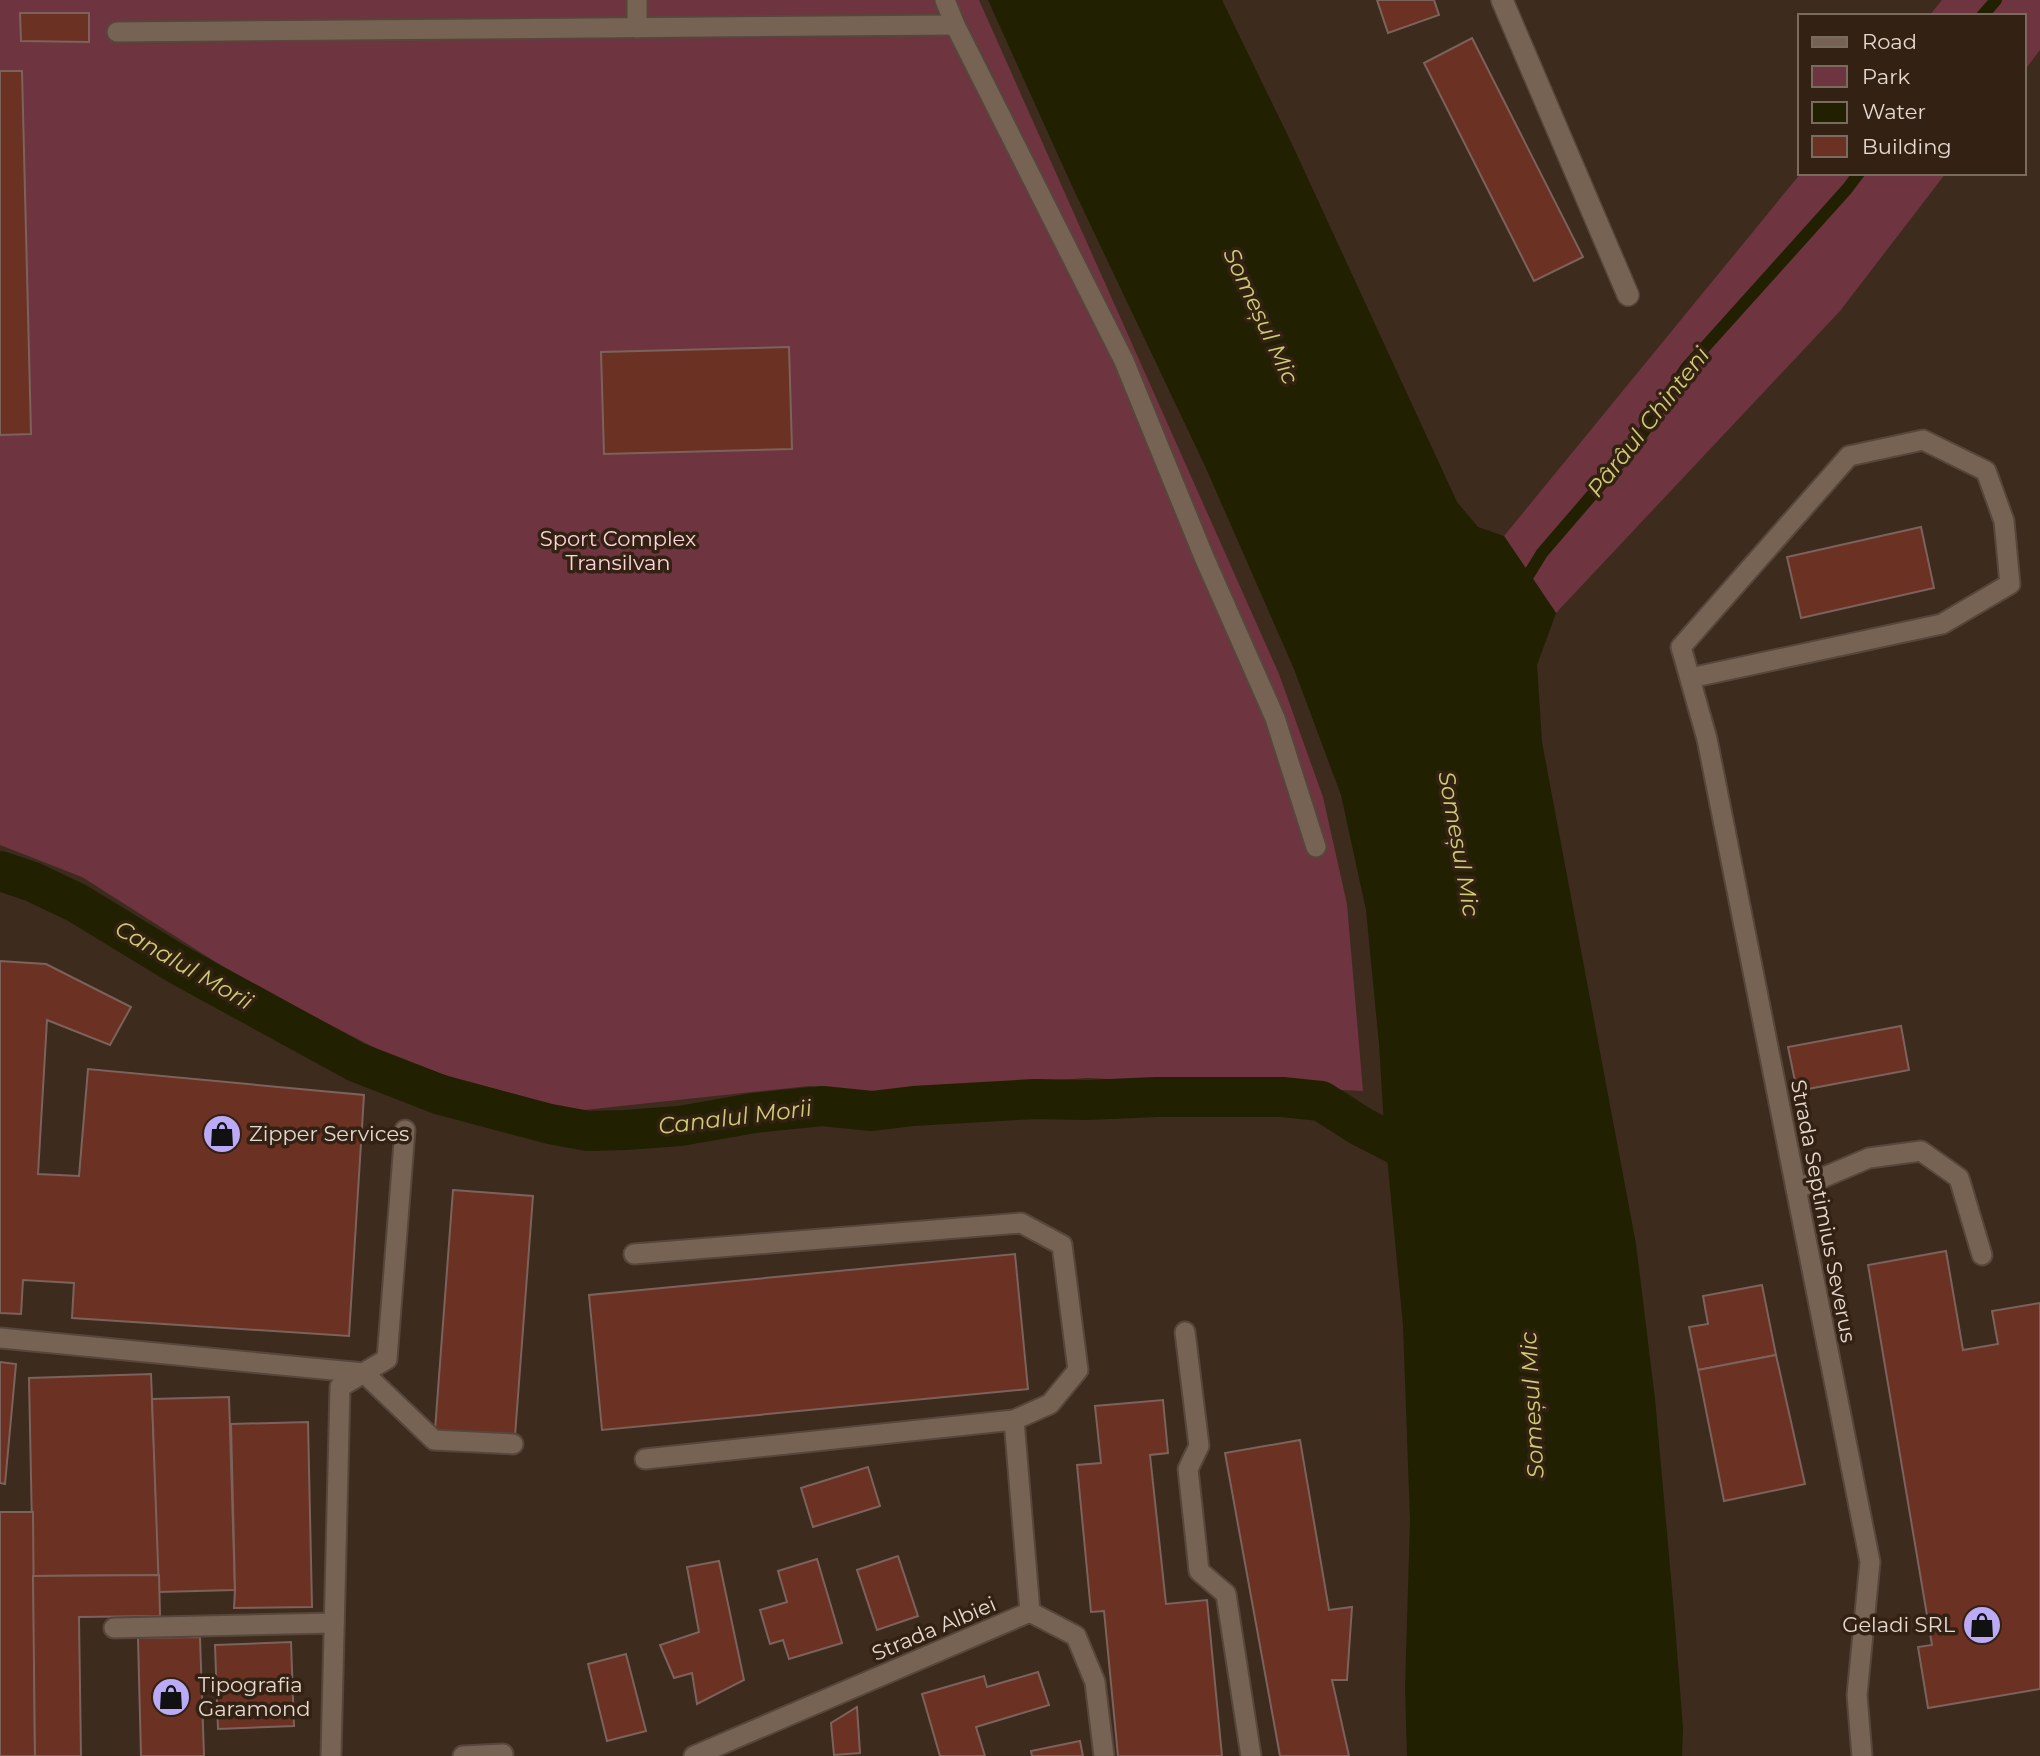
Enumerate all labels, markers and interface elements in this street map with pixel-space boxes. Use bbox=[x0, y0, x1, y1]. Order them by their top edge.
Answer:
legend bbox=[1798, 14, 2026, 175]
text: Road bbox=[1862, 29, 1917, 54]
text: Park bbox=[1862, 64, 1910, 89]
text: Water bbox=[1862, 99, 1926, 124]
text: Building bbox=[1862, 134, 1952, 159]
water label: Someșul Mic bbox=[1217, 244, 1305, 389]
water label: Pârâul Chinteni bbox=[1581, 341, 1716, 502]
park label: Sport Complex Transilvan bbox=[540, 526, 696, 575]
water label: Someșul Mic bbox=[1432, 769, 1486, 919]
water label: Canalul Morii bbox=[110, 914, 259, 1016]
street label: Strada Septimius Severus bbox=[1786, 1077, 1861, 1344]
water label: Canalul Morii bbox=[657, 1094, 814, 1140]
shop icon: Zipper Services bbox=[201, 1113, 243, 1155]
place label: Zipper Services bbox=[249, 1121, 409, 1146]
water label: Someșul Mic bbox=[1514, 1331, 1550, 1479]
street label: Strada Albiei bbox=[868, 1591, 1000, 1666]
shop icon: Geladi SRL bbox=[1961, 1604, 2003, 1646]
place label: Geladi SRL bbox=[1842, 1612, 1956, 1637]
place label: Tipografia Garamond bbox=[198, 1672, 310, 1721]
shop icon: Tipografia Garamond bbox=[150, 1676, 192, 1718]

